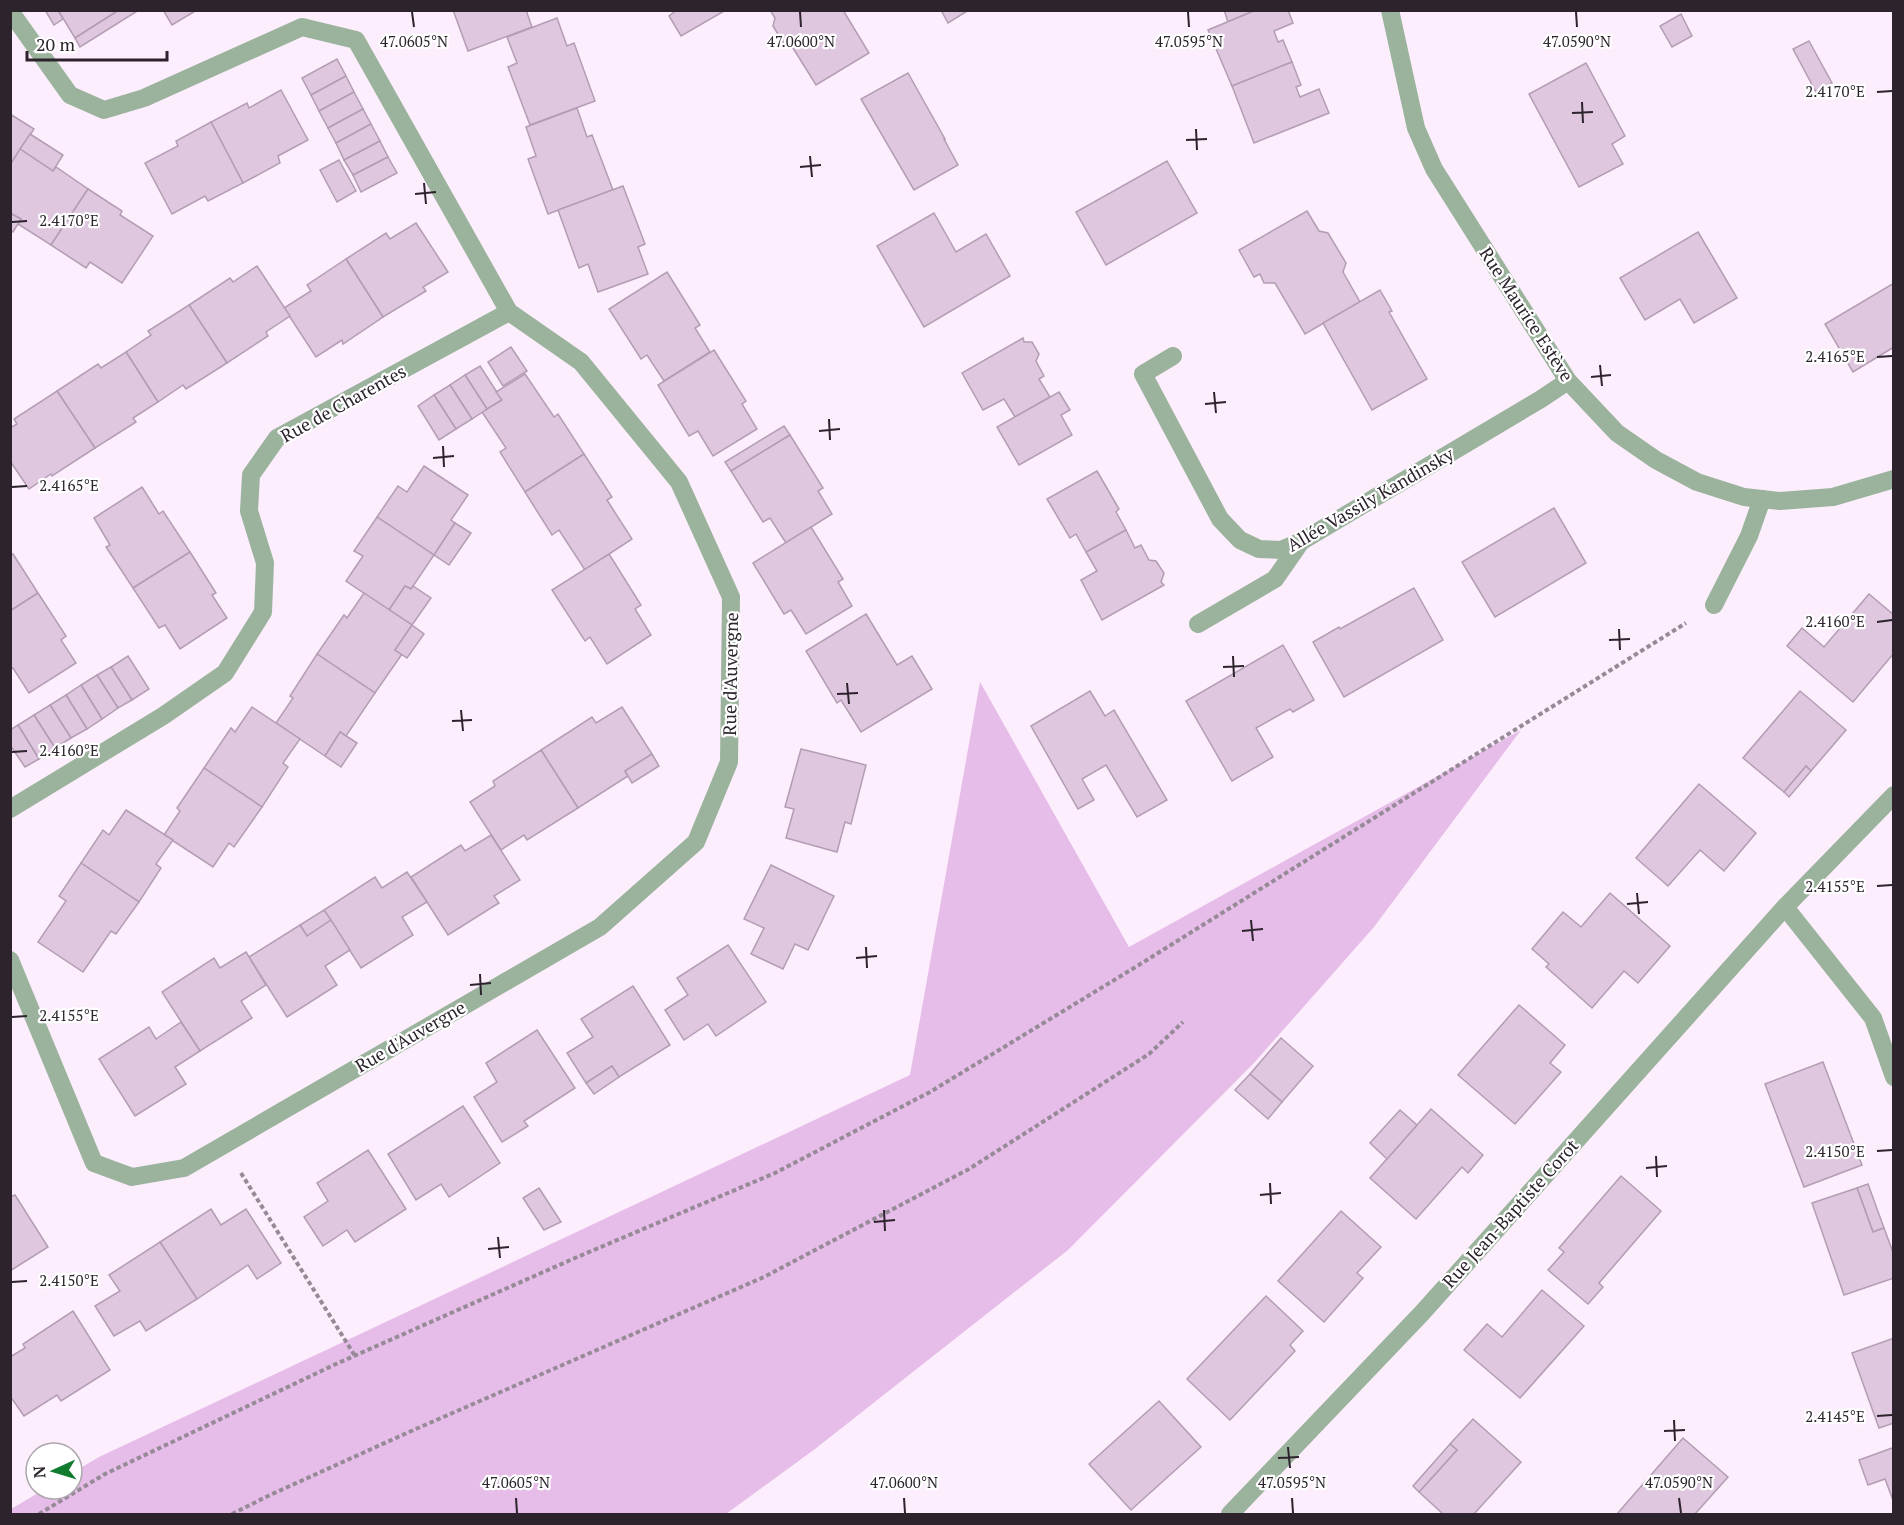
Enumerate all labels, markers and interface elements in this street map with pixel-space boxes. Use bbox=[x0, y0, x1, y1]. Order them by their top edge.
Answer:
scale bar bbox=[27, 24, 166, 62]
text: 47.0605°N bbox=[380, 31, 448, 51]
text: 47.0600°N bbox=[767, 31, 835, 51]
text: 47.0595°N bbox=[1155, 31, 1223, 51]
text: 47.0590°N bbox=[1543, 31, 1611, 51]
text: 20 m bbox=[36, 32, 76, 56]
text: 2.4170°E bbox=[1805, 81, 1865, 101]
text: 2.4170°E bbox=[39, 210, 99, 230]
street label: Rue Maurice Estève bbox=[1475, 242, 1579, 386]
text: 2.4165°E bbox=[1805, 346, 1865, 366]
street label: Rue de Charentes bbox=[276, 359, 410, 447]
street label: Allée Vassily Kandinsky bbox=[1282, 441, 1458, 557]
text: 2.4165°E bbox=[39, 475, 99, 495]
text: 2.4160°E bbox=[1805, 611, 1865, 631]
street label: Rue d'Auvergne bbox=[717, 612, 743, 736]
text: 2.4160°E bbox=[39, 740, 99, 760]
text: 2.4155°E bbox=[1805, 876, 1865, 896]
street label: Rue d'Auvergne bbox=[350, 995, 470, 1077]
text: 2.4155°E bbox=[39, 1005, 99, 1025]
street label: Rue Jean-Baptiste Corot bbox=[1437, 1133, 1584, 1293]
text: 2.4150°E bbox=[1805, 1141, 1865, 1161]
text: 2.4150°E bbox=[39, 1270, 99, 1290]
text: 2.4145°E bbox=[1805, 1406, 1865, 1426]
north arrow bbox=[24, 1441, 84, 1501]
text: N bbox=[28, 1465, 50, 1479]
text: 47.0605°N bbox=[482, 1472, 550, 1492]
text: 47.0600°N bbox=[870, 1472, 938, 1492]
text: 47.0595°N bbox=[1258, 1472, 1326, 1492]
text: 47.0590°N bbox=[1645, 1472, 1713, 1492]

